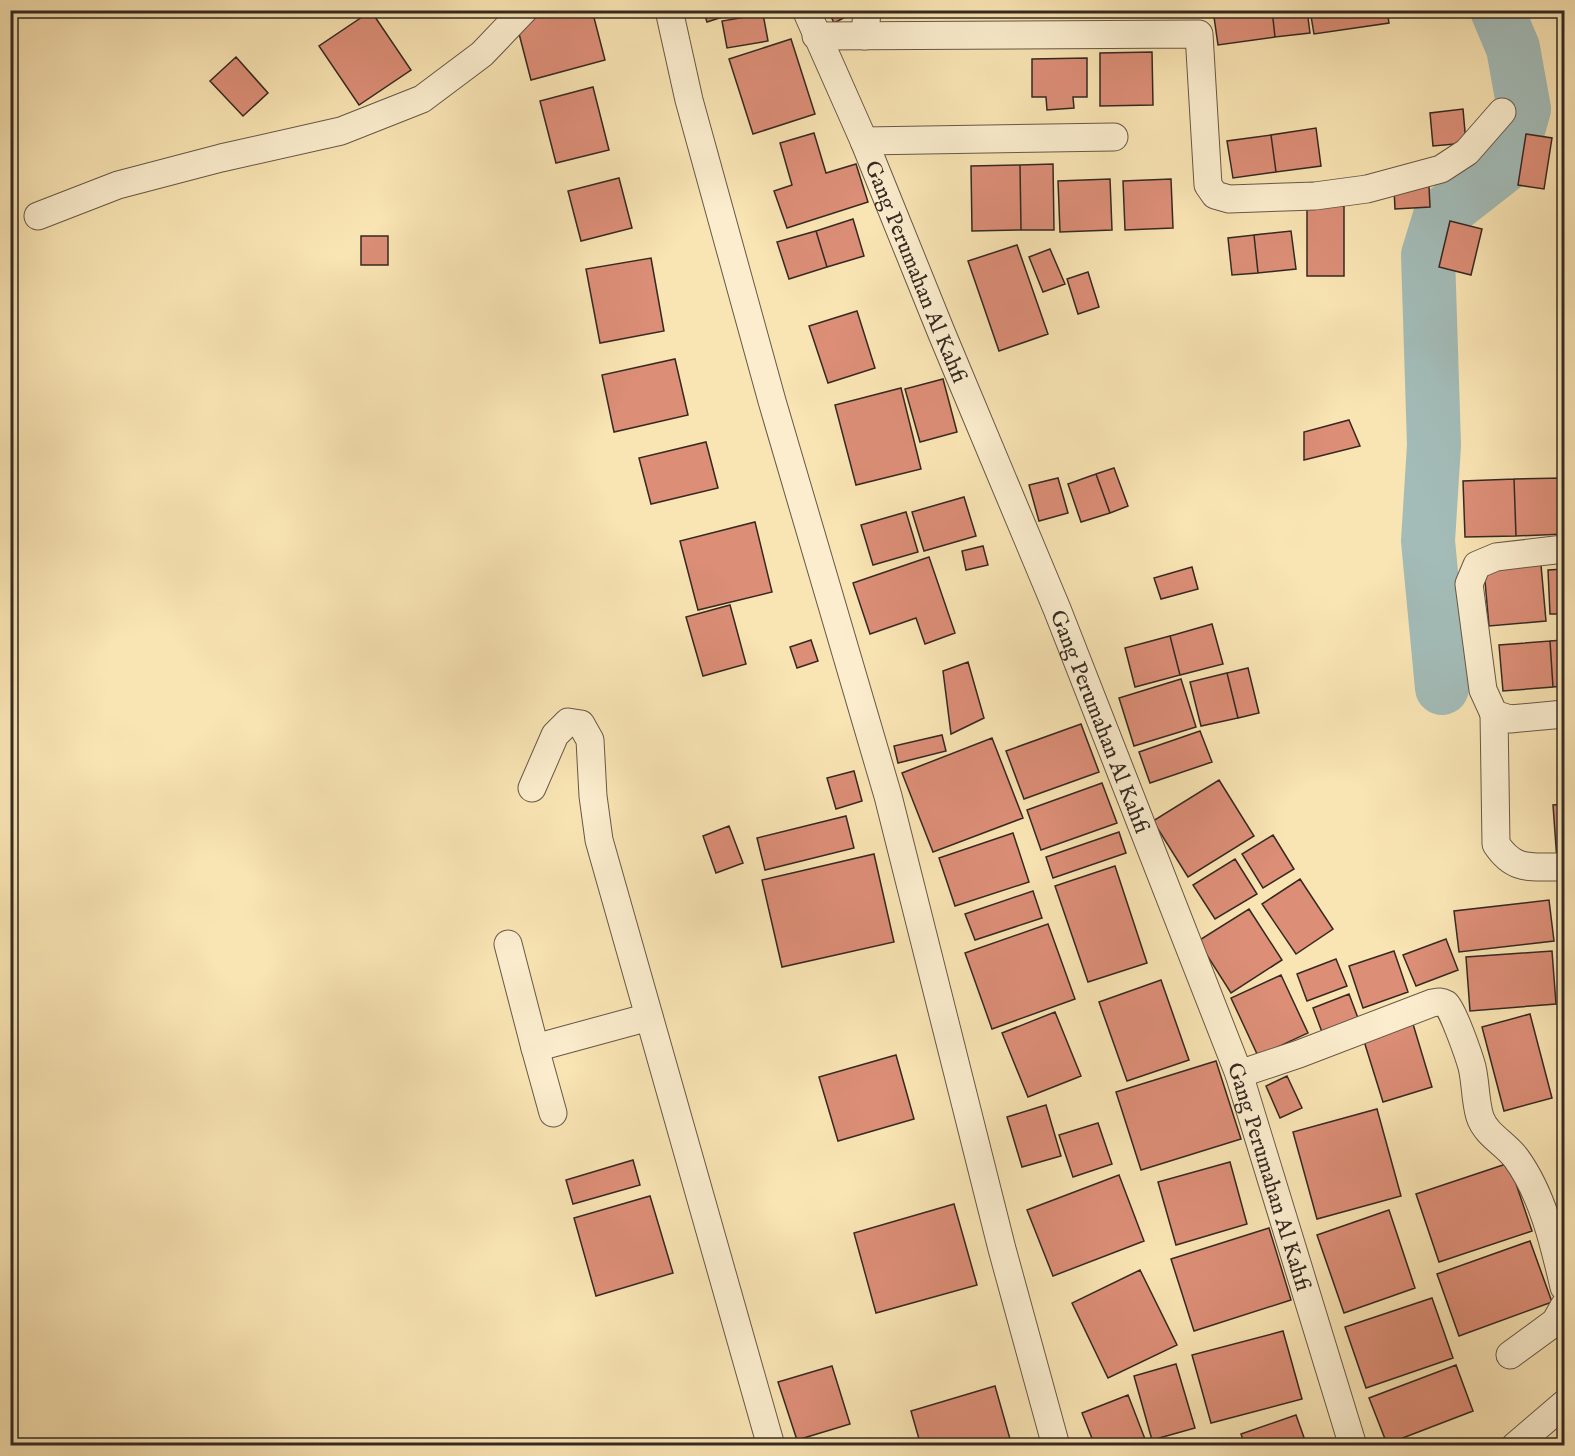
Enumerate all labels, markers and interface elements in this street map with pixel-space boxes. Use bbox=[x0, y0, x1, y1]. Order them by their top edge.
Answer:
street label: Gang Perumahan Al Kahfi bbox=[857, 157, 973, 388]
street label: Gang Perumahan Al Kahfi bbox=[1043, 606, 1155, 838]
street label: Gang Perumahan Al Kahfi bbox=[1220, 1059, 1317, 1295]

